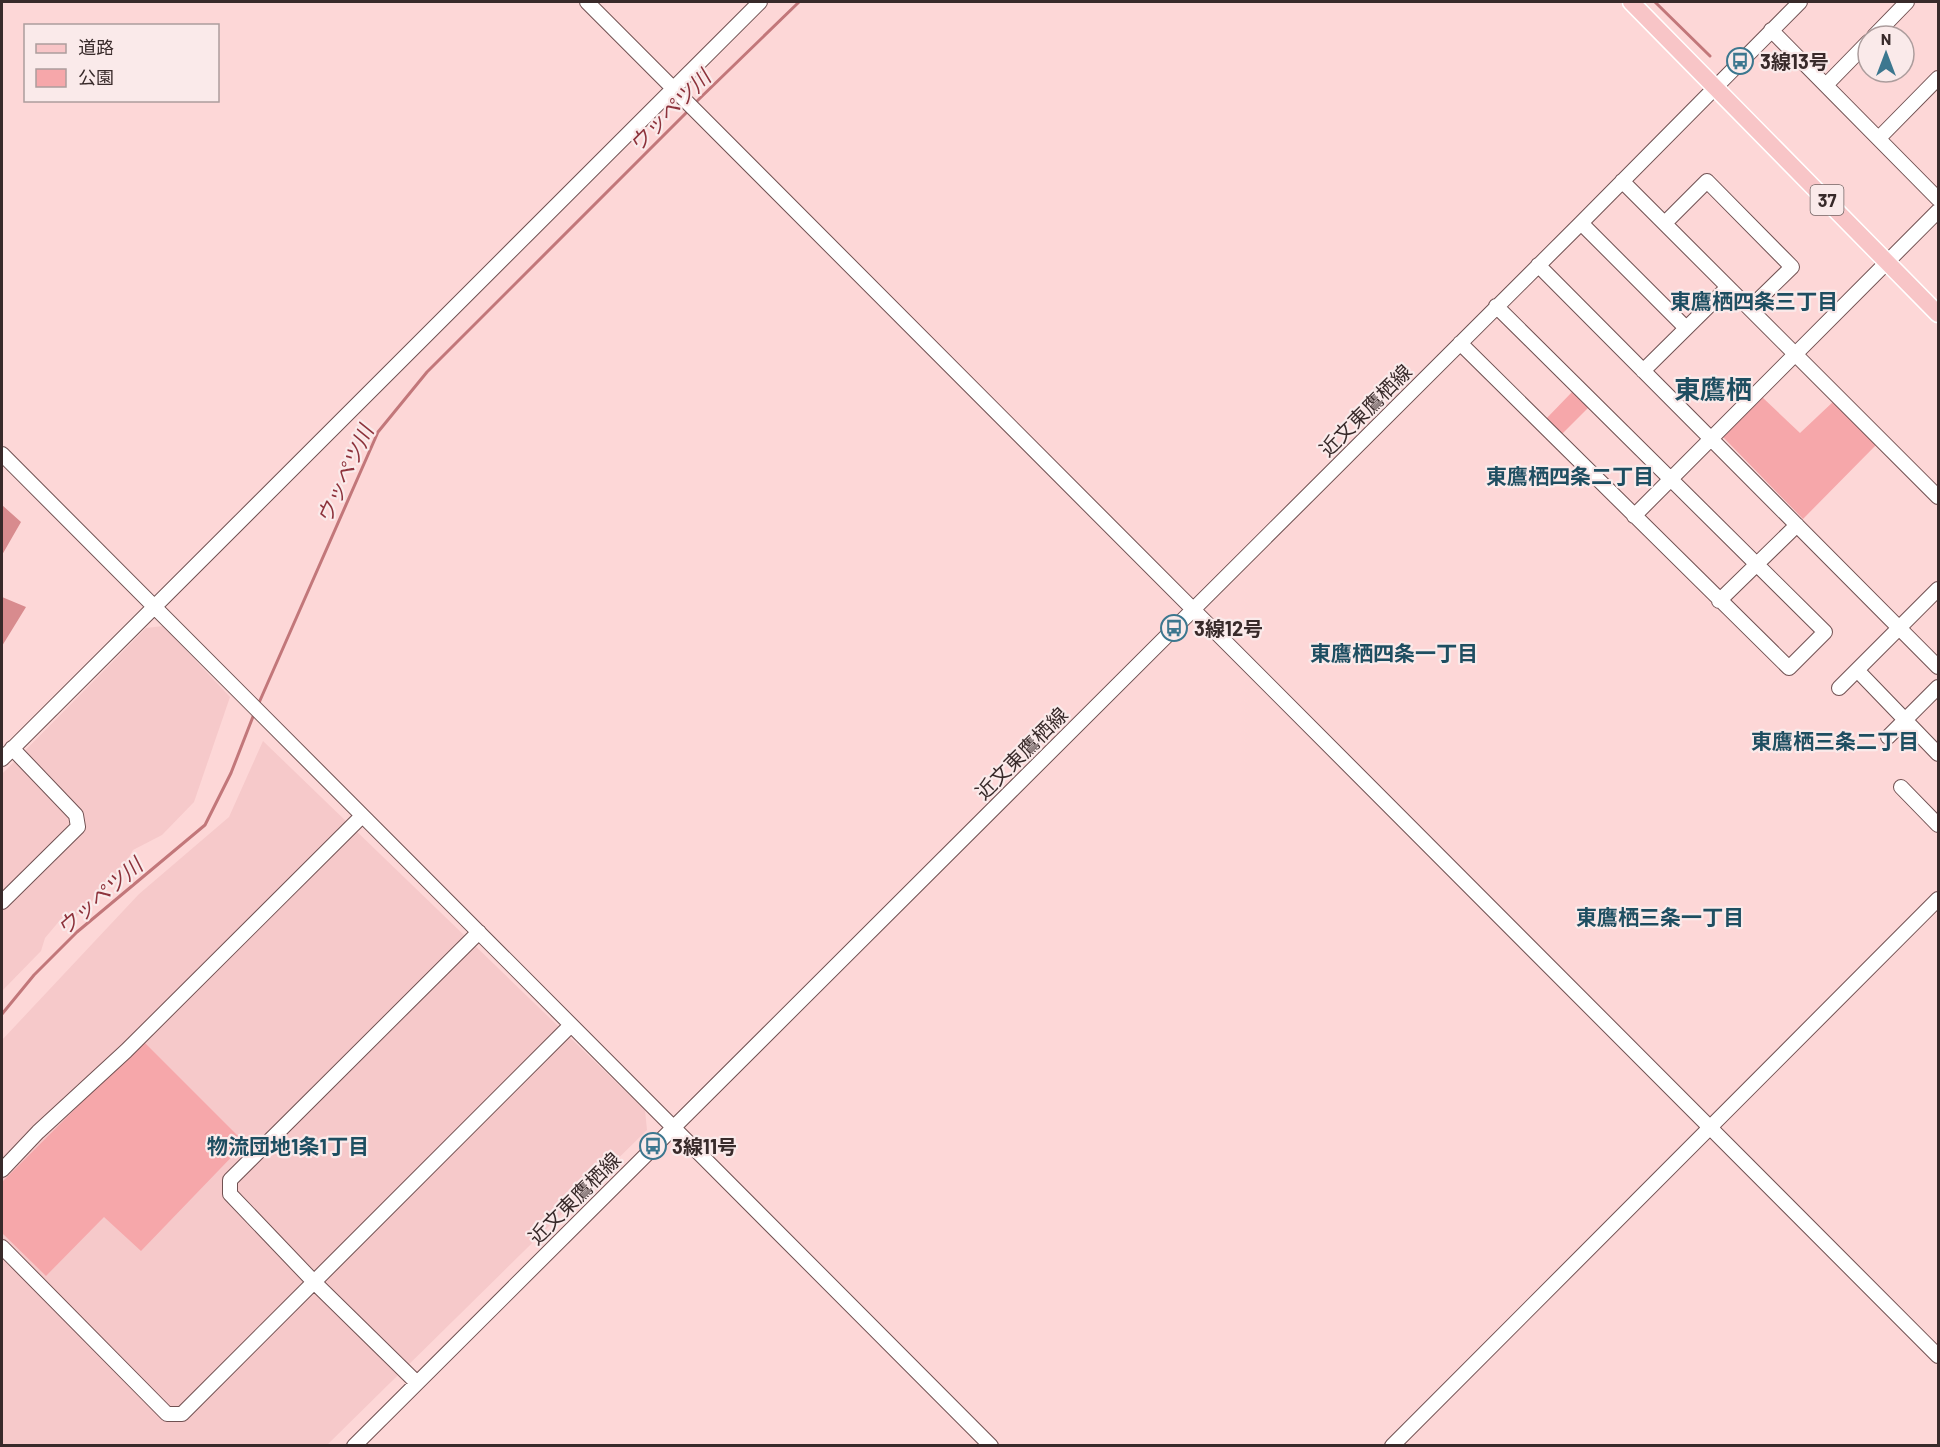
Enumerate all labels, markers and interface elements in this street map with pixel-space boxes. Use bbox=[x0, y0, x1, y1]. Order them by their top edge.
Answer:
legend bbox=[24, 24, 219, 102]
north arrow bbox=[1856, 24, 1916, 84]
text: N bbox=[1881, 29, 1891, 48]
text: 道路 bbox=[78, 36, 114, 58]
bus stop icon: 3線13号 bbox=[1725, 46, 1755, 76]
place label: 3線13号 bbox=[1760, 49, 1829, 73]
water label: ウッペツ川 bbox=[623, 63, 716, 156]
text: 公園 bbox=[78, 66, 114, 88]
road number: 37 bbox=[1810, 185, 1844, 215]
district label: 東鷹栖四条三丁目 bbox=[1670, 288, 1838, 313]
street label: 近文東鷹栖線 bbox=[1314, 359, 1416, 461]
district label: 東鷹栖 bbox=[1674, 373, 1752, 404]
water label: ウッペツ川 bbox=[310, 419, 378, 527]
district label: 東鷹栖四条二丁目 bbox=[1486, 463, 1654, 488]
bus stop icon: 3線12号 bbox=[1159, 613, 1189, 643]
place label: 3線12号 bbox=[1194, 616, 1263, 640]
district label: 東鷹栖四条一丁目 bbox=[1310, 640, 1478, 665]
street label: 近文東鷹栖線 bbox=[970, 702, 1072, 804]
district label: 東鷹栖三条二丁目 bbox=[1751, 728, 1919, 753]
water label: ウッペツ川 bbox=[51, 851, 148, 940]
district label: 東鷹栖三条一丁目 bbox=[1576, 904, 1744, 929]
bus stop icon: 3線11号 bbox=[638, 1131, 668, 1161]
district label: 物流団地1条1丁目 bbox=[207, 1133, 369, 1158]
place label: 3線11号 bbox=[672, 1134, 737, 1158]
street label: 近文東鷹栖線 bbox=[523, 1147, 625, 1249]

